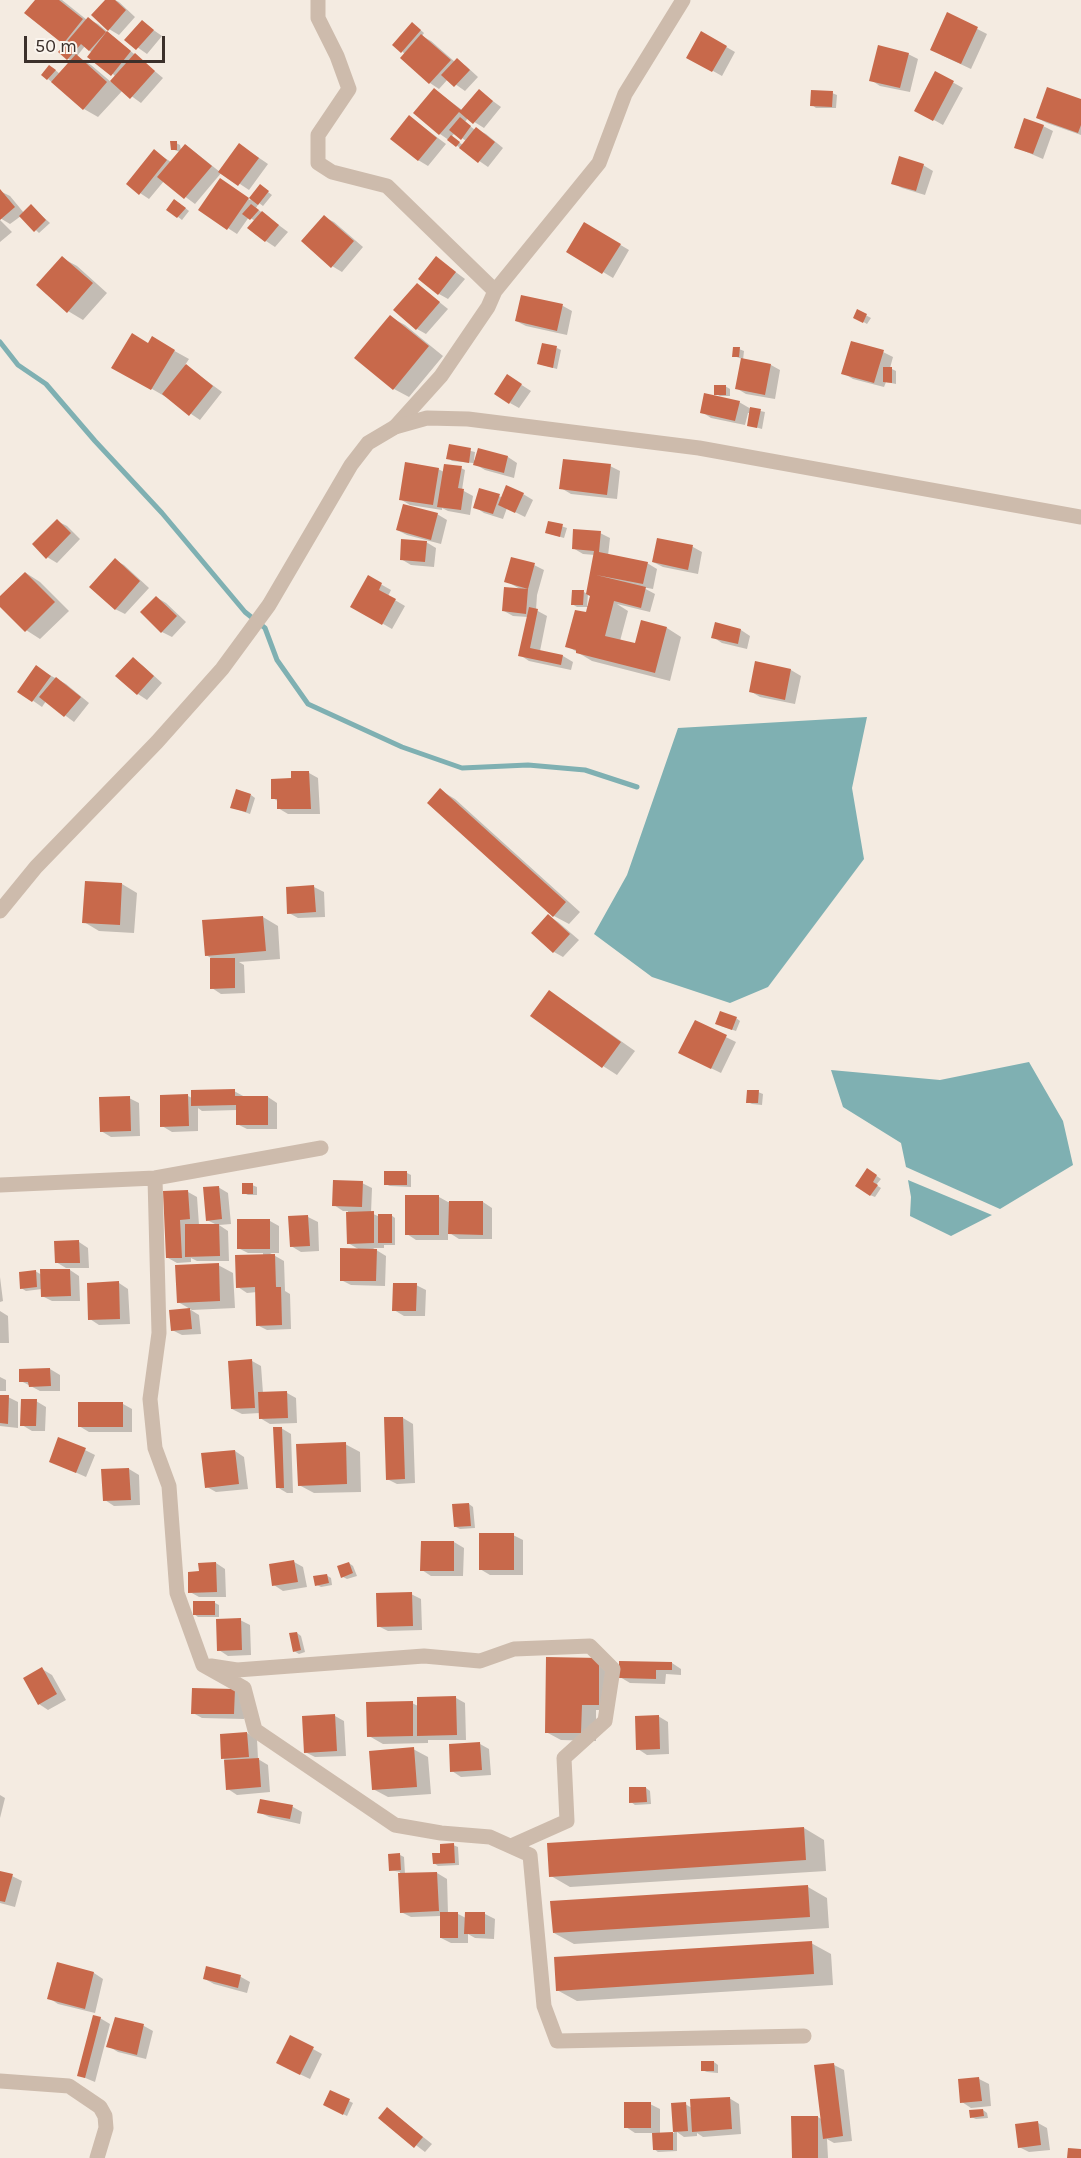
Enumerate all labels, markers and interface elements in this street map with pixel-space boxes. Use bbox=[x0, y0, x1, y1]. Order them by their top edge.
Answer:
scale bar bbox=[27, 24, 168, 62]
text: 50 m bbox=[35, 35, 77, 57]

